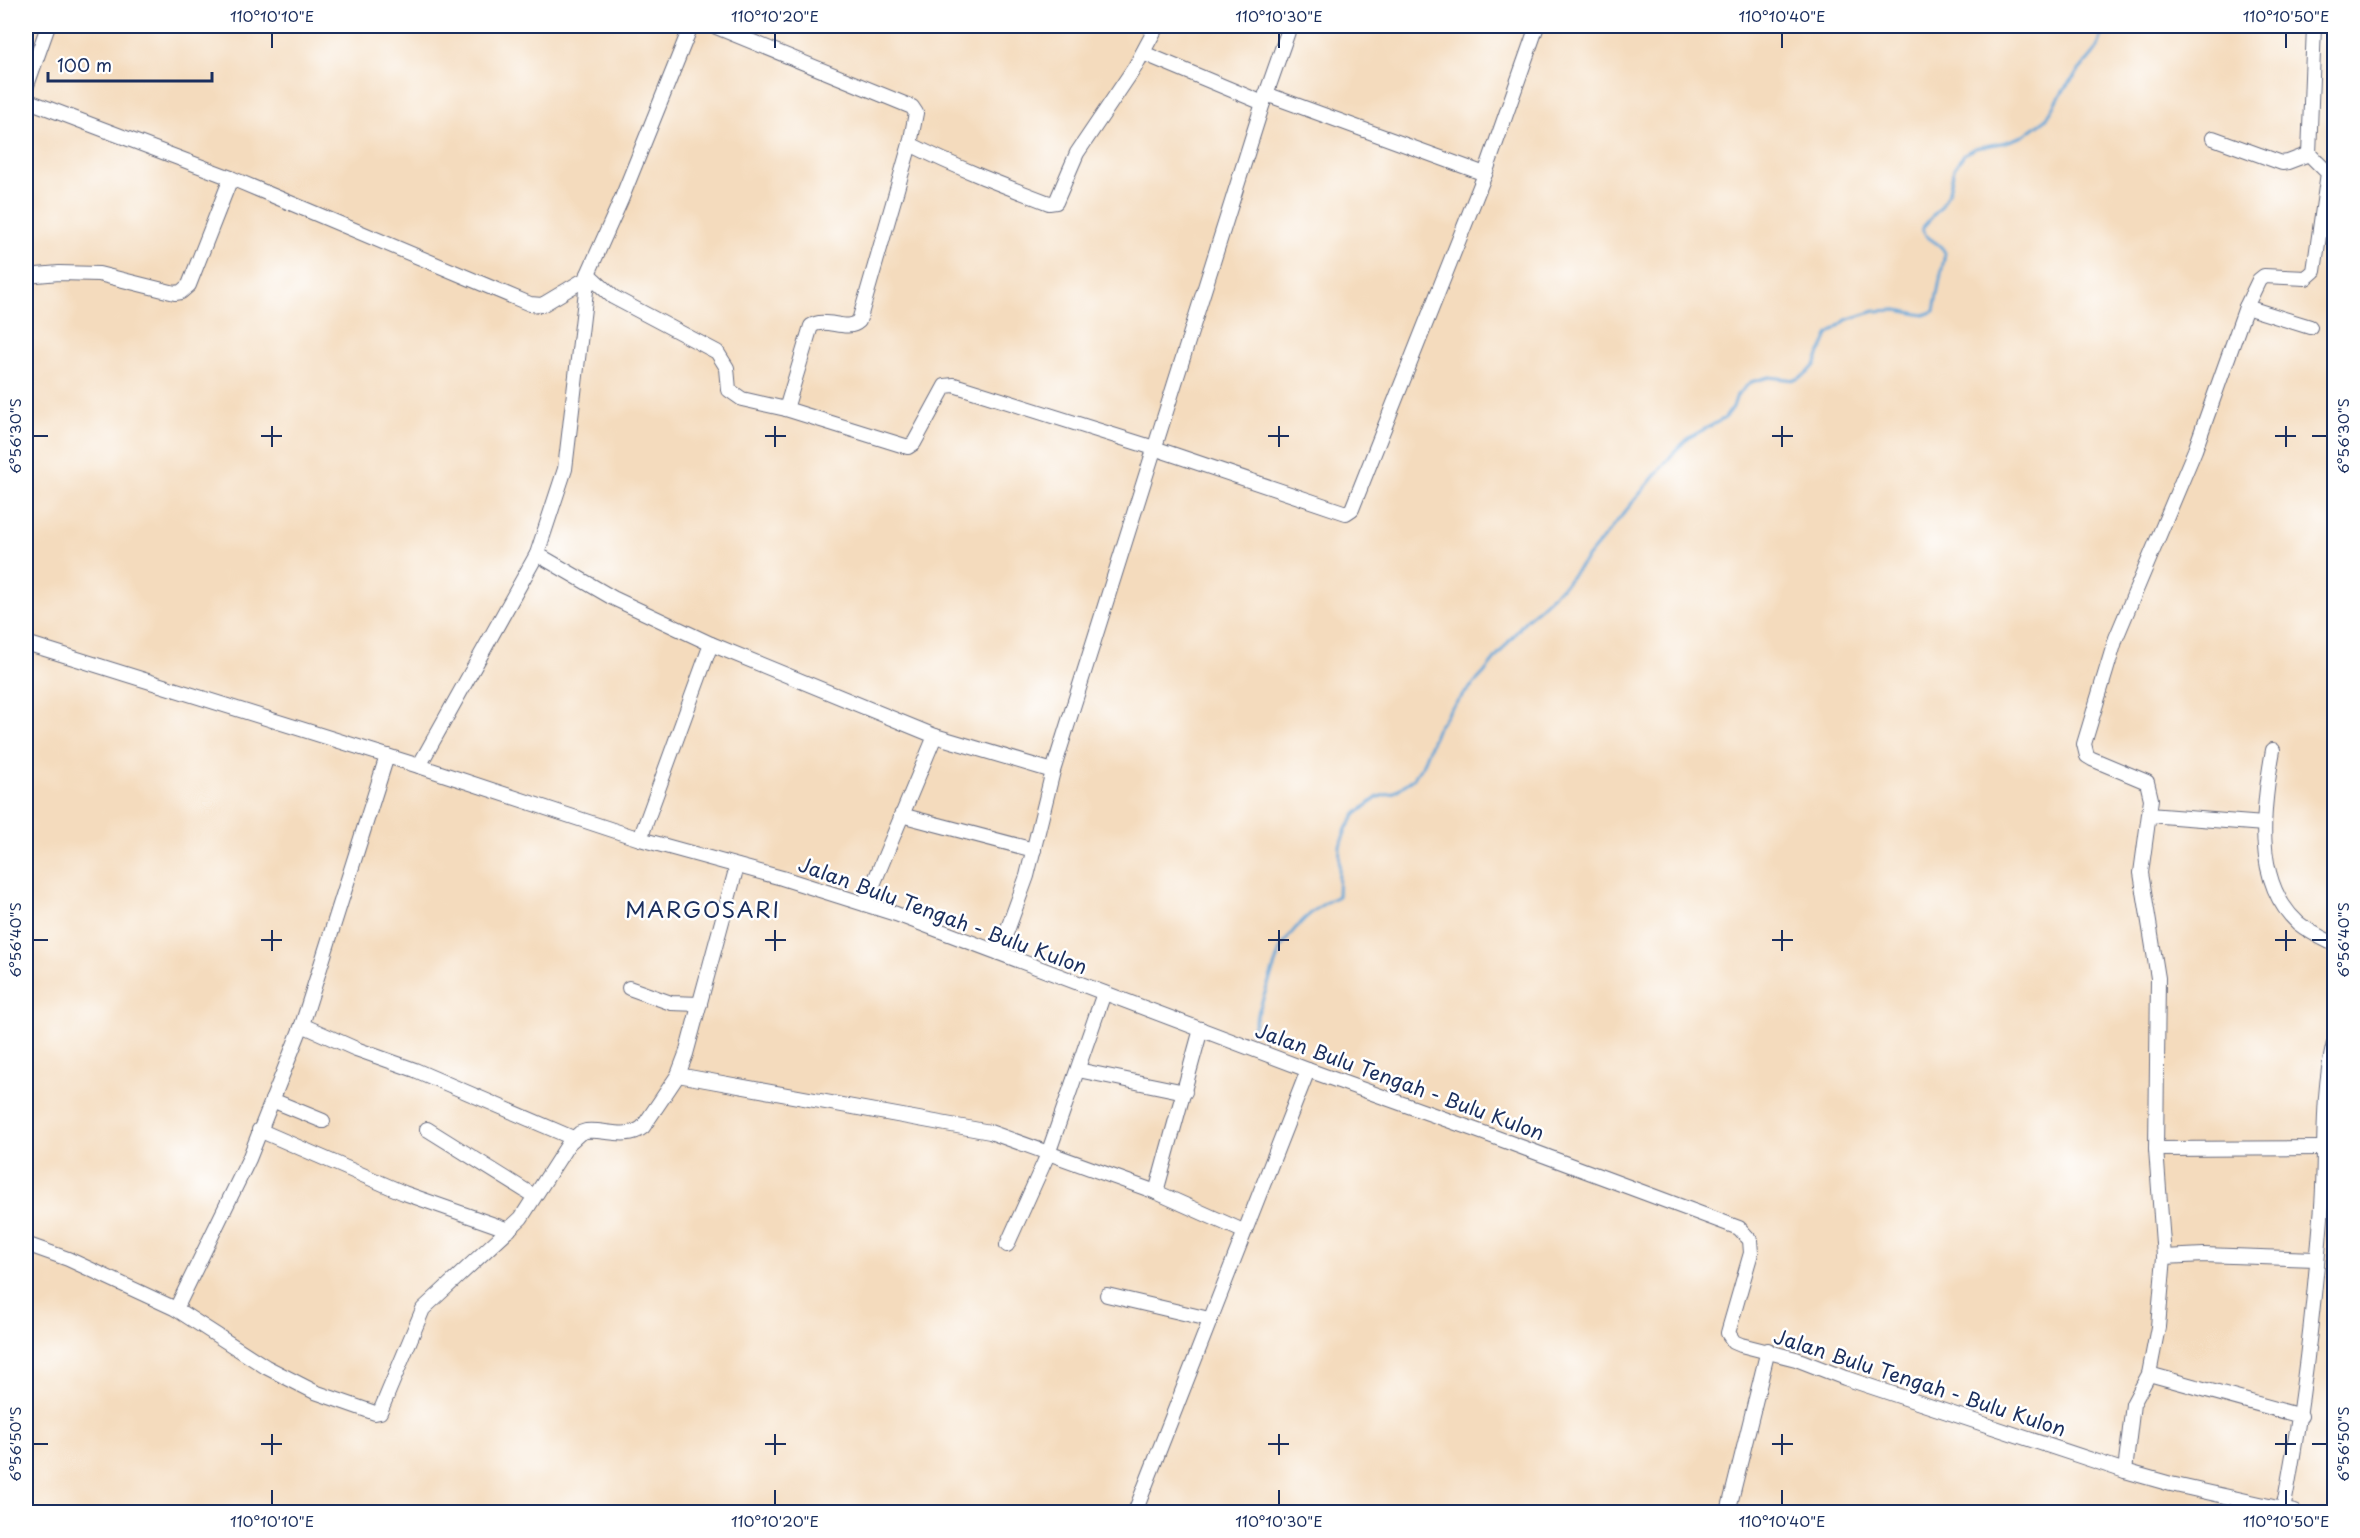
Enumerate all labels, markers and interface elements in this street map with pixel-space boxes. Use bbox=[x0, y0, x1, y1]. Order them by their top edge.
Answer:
text: 110°10'10"E bbox=[230, 4, 314, 27]
text: 110°10'20"E bbox=[731, 4, 819, 27]
text: 110°10'30"E bbox=[1235, 4, 1323, 27]
text: 110°10'40"E bbox=[1738, 4, 1826, 27]
text: 110°10'50"E bbox=[2243, 4, 2329, 27]
scale bar bbox=[48, 45, 212, 83]
text: 100 m bbox=[57, 51, 112, 78]
text: 6°56'30"S bbox=[3, 398, 26, 474]
text: 6°56'30"S bbox=[2331, 398, 2354, 474]
street label: Jalan Bulu Tengah - Bulu Kulon bbox=[794, 849, 1092, 981]
district label: MARGOSARI bbox=[625, 892, 781, 925]
text: 6°56'40"S bbox=[3, 902, 26, 978]
text: 6°56'40"S bbox=[2331, 902, 2354, 978]
street label: Jalan Bulu Tengah - Bulu Kulon bbox=[1251, 1015, 1549, 1147]
street label: Jalan Bulu Tengah - Bulu Kulon bbox=[1770, 1321, 2070, 1443]
text: 6°56'50"S bbox=[3, 1406, 26, 1482]
text: 6°56'50"S bbox=[2331, 1406, 2354, 1482]
text: 110°10'10"E bbox=[230, 1509, 314, 1532]
text: 110°10'20"E bbox=[731, 1509, 819, 1532]
text: 110°10'30"E bbox=[1235, 1509, 1323, 1532]
text: 110°10'40"E bbox=[1738, 1509, 1826, 1532]
text: 110°10'50"E bbox=[2243, 1509, 2329, 1532]

